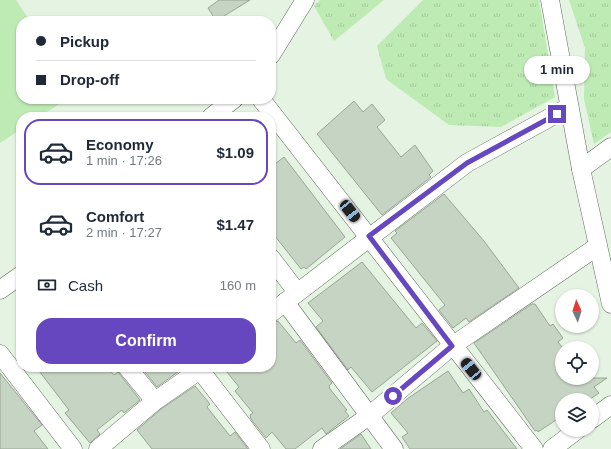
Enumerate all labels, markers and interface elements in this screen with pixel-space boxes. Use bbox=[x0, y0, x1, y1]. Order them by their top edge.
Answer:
text: Pickup bbox=[60, 33, 109, 50]
callout: 1 min bbox=[524, 56, 590, 84]
text: 1 min bbox=[540, 62, 574, 77]
text: Drop-off bbox=[60, 71, 119, 88]
route end bbox=[548, 105, 566, 123]
icon: car bbox=[38, 134, 74, 170]
text: Economy bbox=[86, 136, 154, 153]
text: $1.09 bbox=[216, 144, 254, 161]
text: 1 min · 17:26 bbox=[86, 153, 162, 168]
car bbox=[338, 198, 362, 224]
icon: car bbox=[38, 206, 74, 242]
text: Comfort bbox=[86, 208, 144, 225]
text: $1.47 bbox=[216, 216, 254, 233]
text: 2 min · 17:27 bbox=[86, 225, 162, 240]
icon: cash bbox=[36, 274, 58, 296]
text: Cash bbox=[68, 277, 103, 294]
text: 160 m bbox=[220, 278, 256, 293]
north arrow bbox=[555, 289, 599, 333]
map controls bbox=[555, 289, 599, 437]
button: Confirm bbox=[36, 318, 256, 364]
button: locate bbox=[555, 341, 599, 385]
car bbox=[459, 356, 483, 382]
route start bbox=[384, 387, 402, 405]
button: layers bbox=[555, 393, 599, 437]

